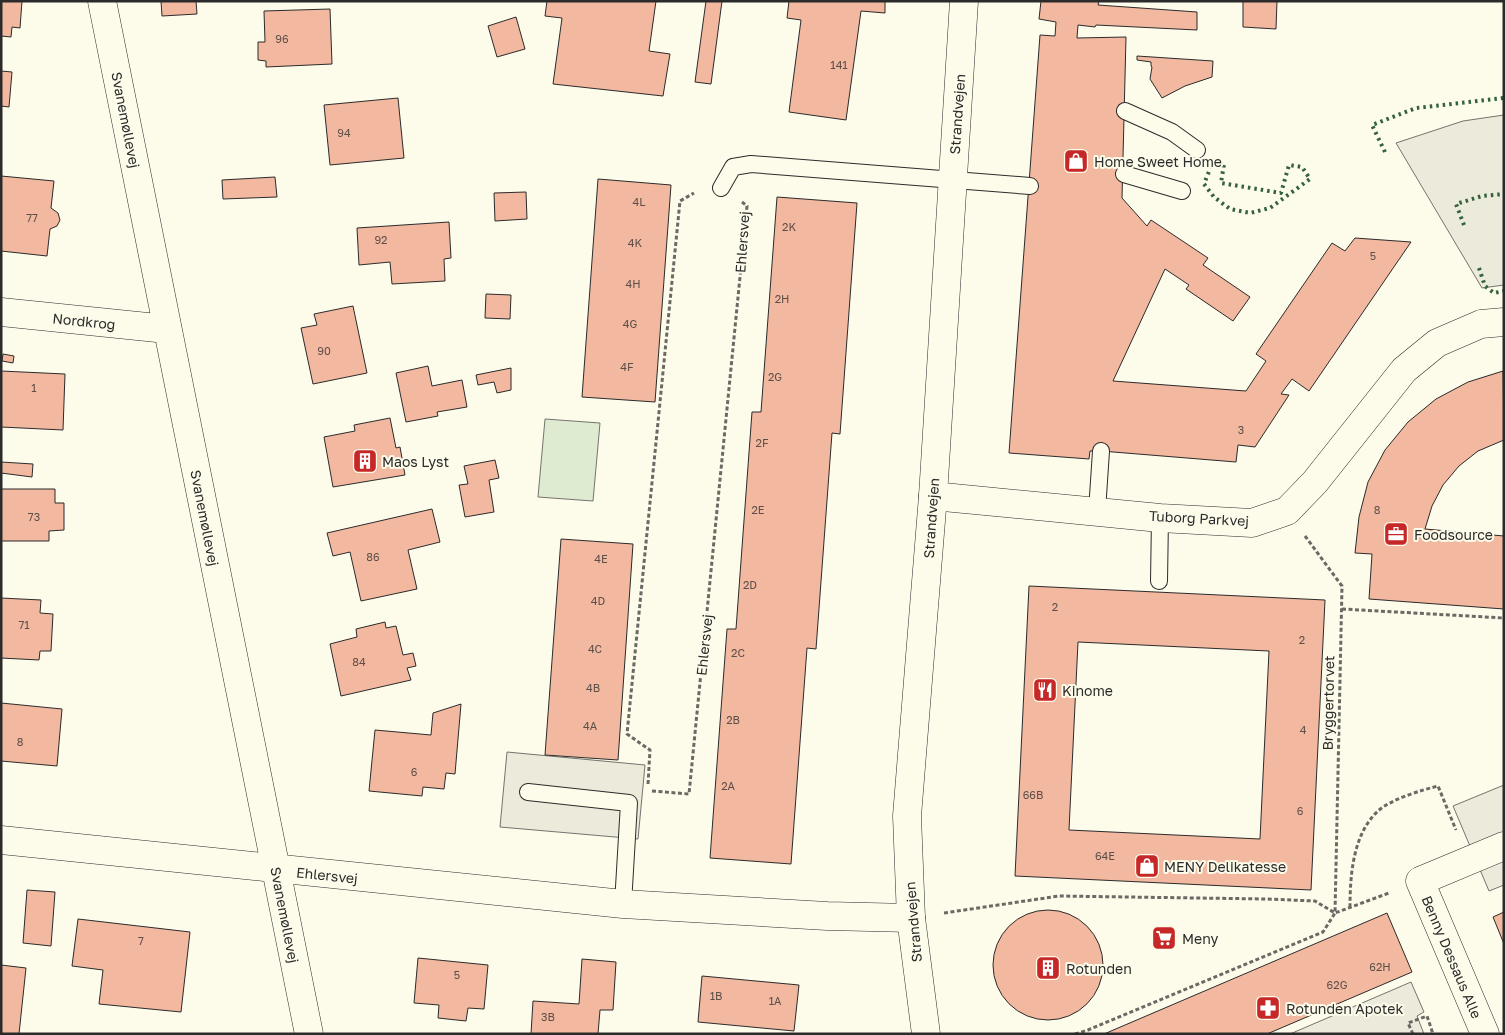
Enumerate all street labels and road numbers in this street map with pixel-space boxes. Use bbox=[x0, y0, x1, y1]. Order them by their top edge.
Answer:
street label: Svanemøllevej bbox=[108, 70, 144, 170]
street label: Strandvejen bbox=[946, 73, 968, 155]
street label: Ehlersvej bbox=[731, 211, 753, 273]
street label: Nordkrog bbox=[52, 309, 116, 333]
street label: Svanemøllevej bbox=[187, 468, 223, 568]
street label: Strandvejen bbox=[920, 477, 942, 559]
street label: Tuborg Parkvej bbox=[1149, 507, 1249, 529]
street label: Ehlersvej bbox=[692, 613, 716, 677]
street label: Bryggertorvet bbox=[1319, 655, 1337, 751]
street label: Ehlersvej bbox=[295, 863, 359, 887]
street label: Svanemøllevej bbox=[267, 865, 303, 965]
street label: Strandvejen bbox=[901, 881, 925, 963]
street label: Benny Dessaus Alle bbox=[1418, 893, 1486, 1021]

